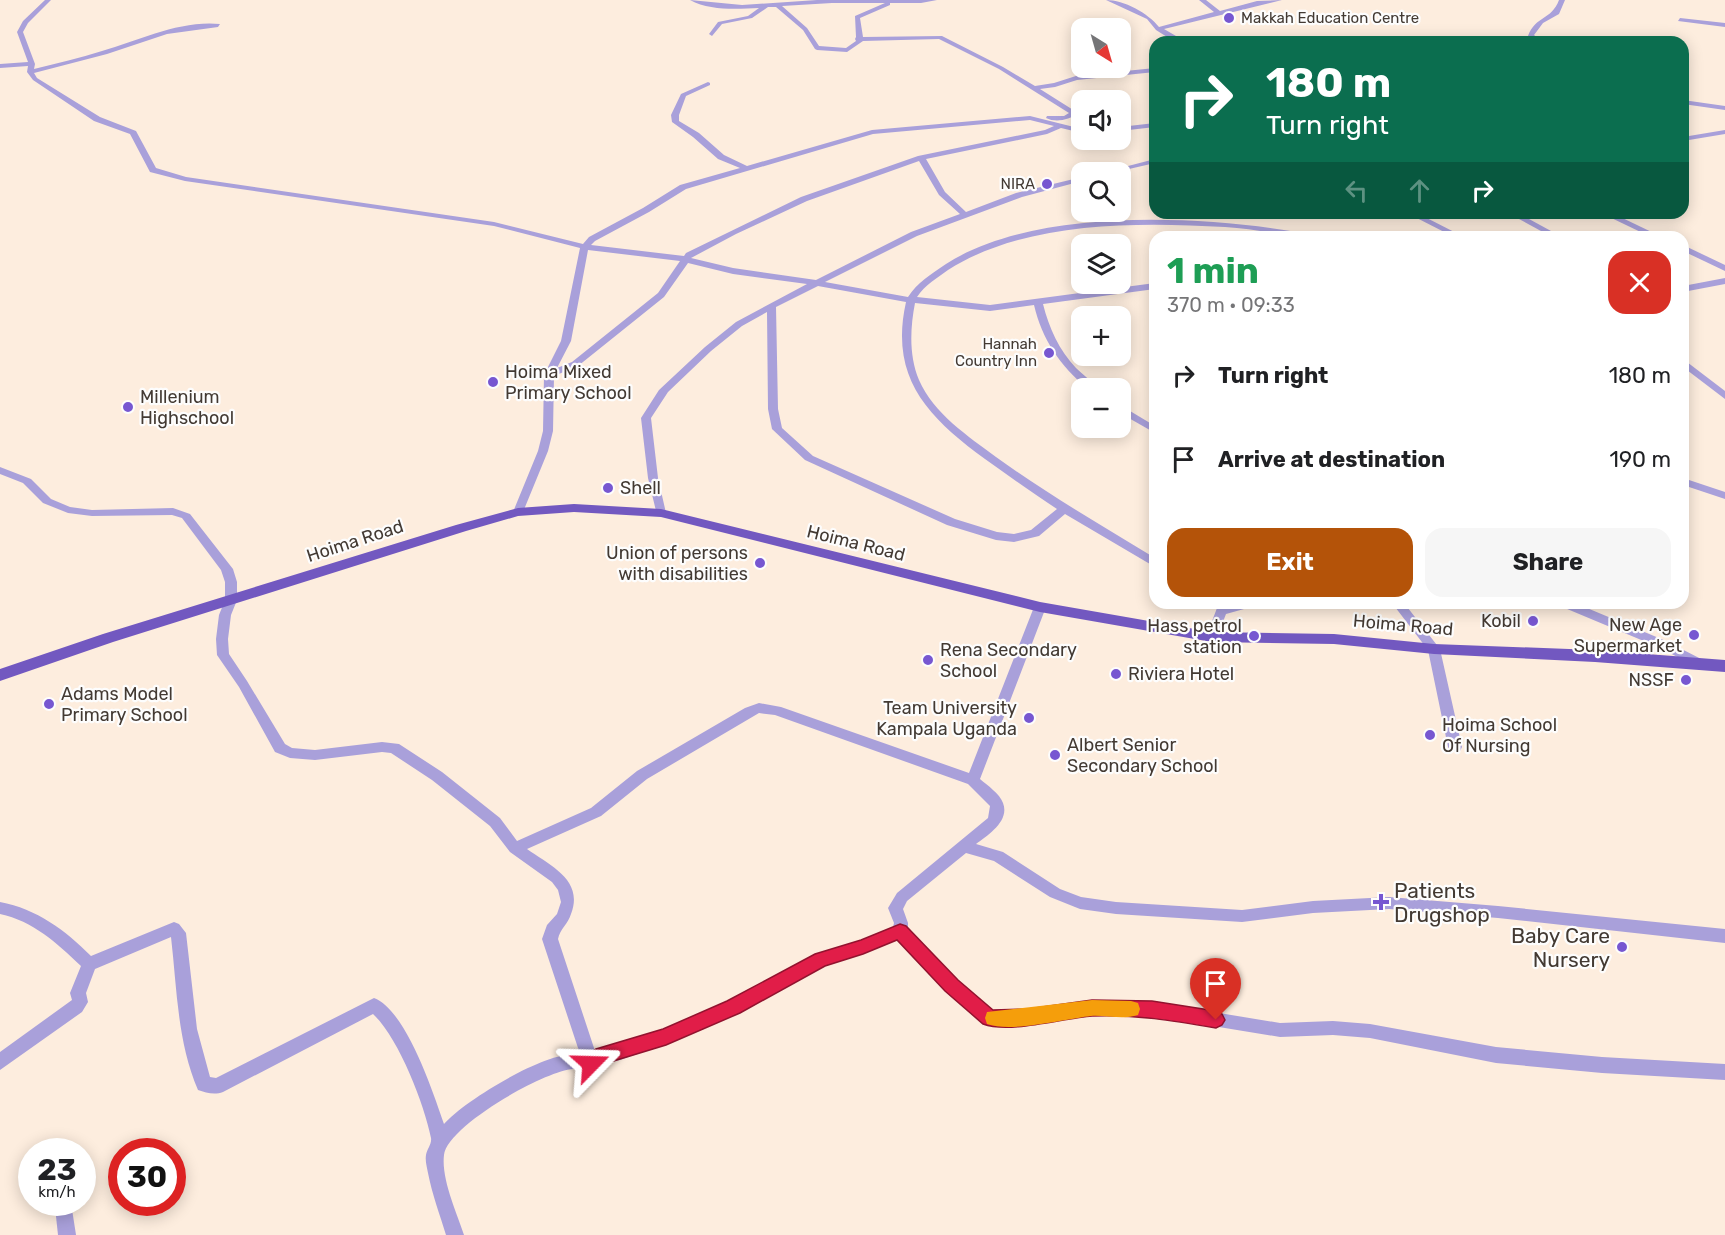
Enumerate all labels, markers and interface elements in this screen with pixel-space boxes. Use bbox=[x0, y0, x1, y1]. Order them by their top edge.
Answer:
place label: Makkah Education Centre bbox=[1241, 9, 1419, 27]
marker: Makkah Education Centre bbox=[1222, 11, 1236, 25]
north arrow bbox=[1071, 18, 1131, 78]
map controls bbox=[1071, 18, 1131, 438]
text: 180 m bbox=[1266, 58, 1391, 108]
icon: right bbox=[1167, 60, 1245, 138]
button: sound bbox=[1071, 90, 1131, 150]
text: Turn right bbox=[1266, 109, 1389, 141]
button: search bbox=[1071, 162, 1131, 222]
icon: left bbox=[1340, 174, 1373, 207]
icon: ahead bbox=[1403, 174, 1436, 207]
icon: right bbox=[1466, 174, 1499, 207]
place label: NIRA bbox=[1001, 175, 1035, 193]
marker: NIRA bbox=[1040, 177, 1054, 191]
button: layers bbox=[1071, 234, 1131, 294]
text: 1 min bbox=[1167, 249, 1259, 292]
button: close bbox=[1608, 251, 1671, 314]
text: 370 m · 09:33 bbox=[1167, 293, 1295, 317]
button: + bbox=[1071, 306, 1131, 366]
place label: Hannah Country Inn bbox=[955, 335, 1037, 370]
marker: Hannah Country Inn bbox=[1042, 346, 1056, 360]
icon: right bbox=[1167, 359, 1200, 392]
place label: Hoima Mixed Primary School bbox=[505, 361, 632, 404]
text: Turn right bbox=[1218, 362, 1328, 389]
text: 180 m bbox=[1609, 362, 1671, 389]
marker: Hoima Mixed Primary School bbox=[486, 375, 500, 389]
button: − bbox=[1071, 378, 1131, 438]
place label: Millenium Highschool bbox=[140, 386, 234, 429]
marker: Millenium Highschool bbox=[121, 400, 135, 414]
icon: arrive bbox=[1167, 443, 1200, 476]
text: Arrive at destination bbox=[1218, 446, 1445, 473]
text: 190 m bbox=[1610, 446, 1671, 473]
place label: Shell bbox=[620, 477, 661, 499]
marker: Shell bbox=[601, 481, 615, 495]
street label: Hoima Road bbox=[304, 515, 406, 567]
street label: Hoima Road bbox=[805, 520, 907, 566]
button: Exit bbox=[1167, 528, 1413, 597]
button: Share bbox=[1425, 528, 1671, 597]
place label: Union of persons with disabilities bbox=[606, 542, 748, 585]
marker: Union of persons with disabilities bbox=[753, 556, 767, 570]
street label: Hoima Road bbox=[1352, 610, 1454, 640]
place label: Kobil bbox=[1481, 610, 1521, 632]
marker: Kobil bbox=[1526, 614, 1540, 628]
place label: New Age Supermarket bbox=[1574, 614, 1682, 657]
place label: Hass petrol station bbox=[1147, 615, 1242, 658]
marker: New Age Supermarket bbox=[1687, 628, 1701, 642]
marker: Hass petrol station bbox=[1247, 629, 1261, 643]
place label: Rena Secondary School bbox=[940, 639, 1077, 682]
marker: Rena Secondary School bbox=[921, 653, 935, 667]
place label: Riviera Hotel bbox=[1128, 663, 1234, 685]
marker: Riviera Hotel bbox=[1109, 667, 1123, 681]
place label: NSSF bbox=[1629, 669, 1674, 691]
marker: NSSF bbox=[1679, 673, 1693, 687]
place label: Adams Model Primary School bbox=[61, 683, 188, 726]
marker: Adams Model Primary School bbox=[42, 697, 56, 711]
place label: Team University Kampala Uganda bbox=[876, 697, 1017, 740]
marker: Team University Kampala Uganda bbox=[1022, 711, 1036, 725]
place label: Hoima School Of Nursing bbox=[1442, 714, 1557, 757]
marker: Hoima School Of Nursing bbox=[1423, 728, 1437, 742]
place label: Albert Senior Secondary School bbox=[1067, 734, 1218, 777]
marker: Albert Senior Secondary School bbox=[1048, 748, 1062, 762]
place label: Patients Drugshop bbox=[1394, 878, 1490, 927]
marker: Patients Drugshop bbox=[1372, 893, 1390, 911]
place label: Baby Care Nursery bbox=[1511, 923, 1610, 972]
marker: Baby Care Nursery bbox=[1615, 940, 1629, 954]
pin bbox=[1190, 958, 1241, 1020]
icon: arrive bbox=[1199, 967, 1232, 1000]
position arrow bbox=[559, 1032, 623, 1096]
speed limit sign: 30 bbox=[108, 1138, 186, 1216]
text: 23 bbox=[37, 1152, 77, 1188]
text: km/h bbox=[38, 1183, 76, 1201]

